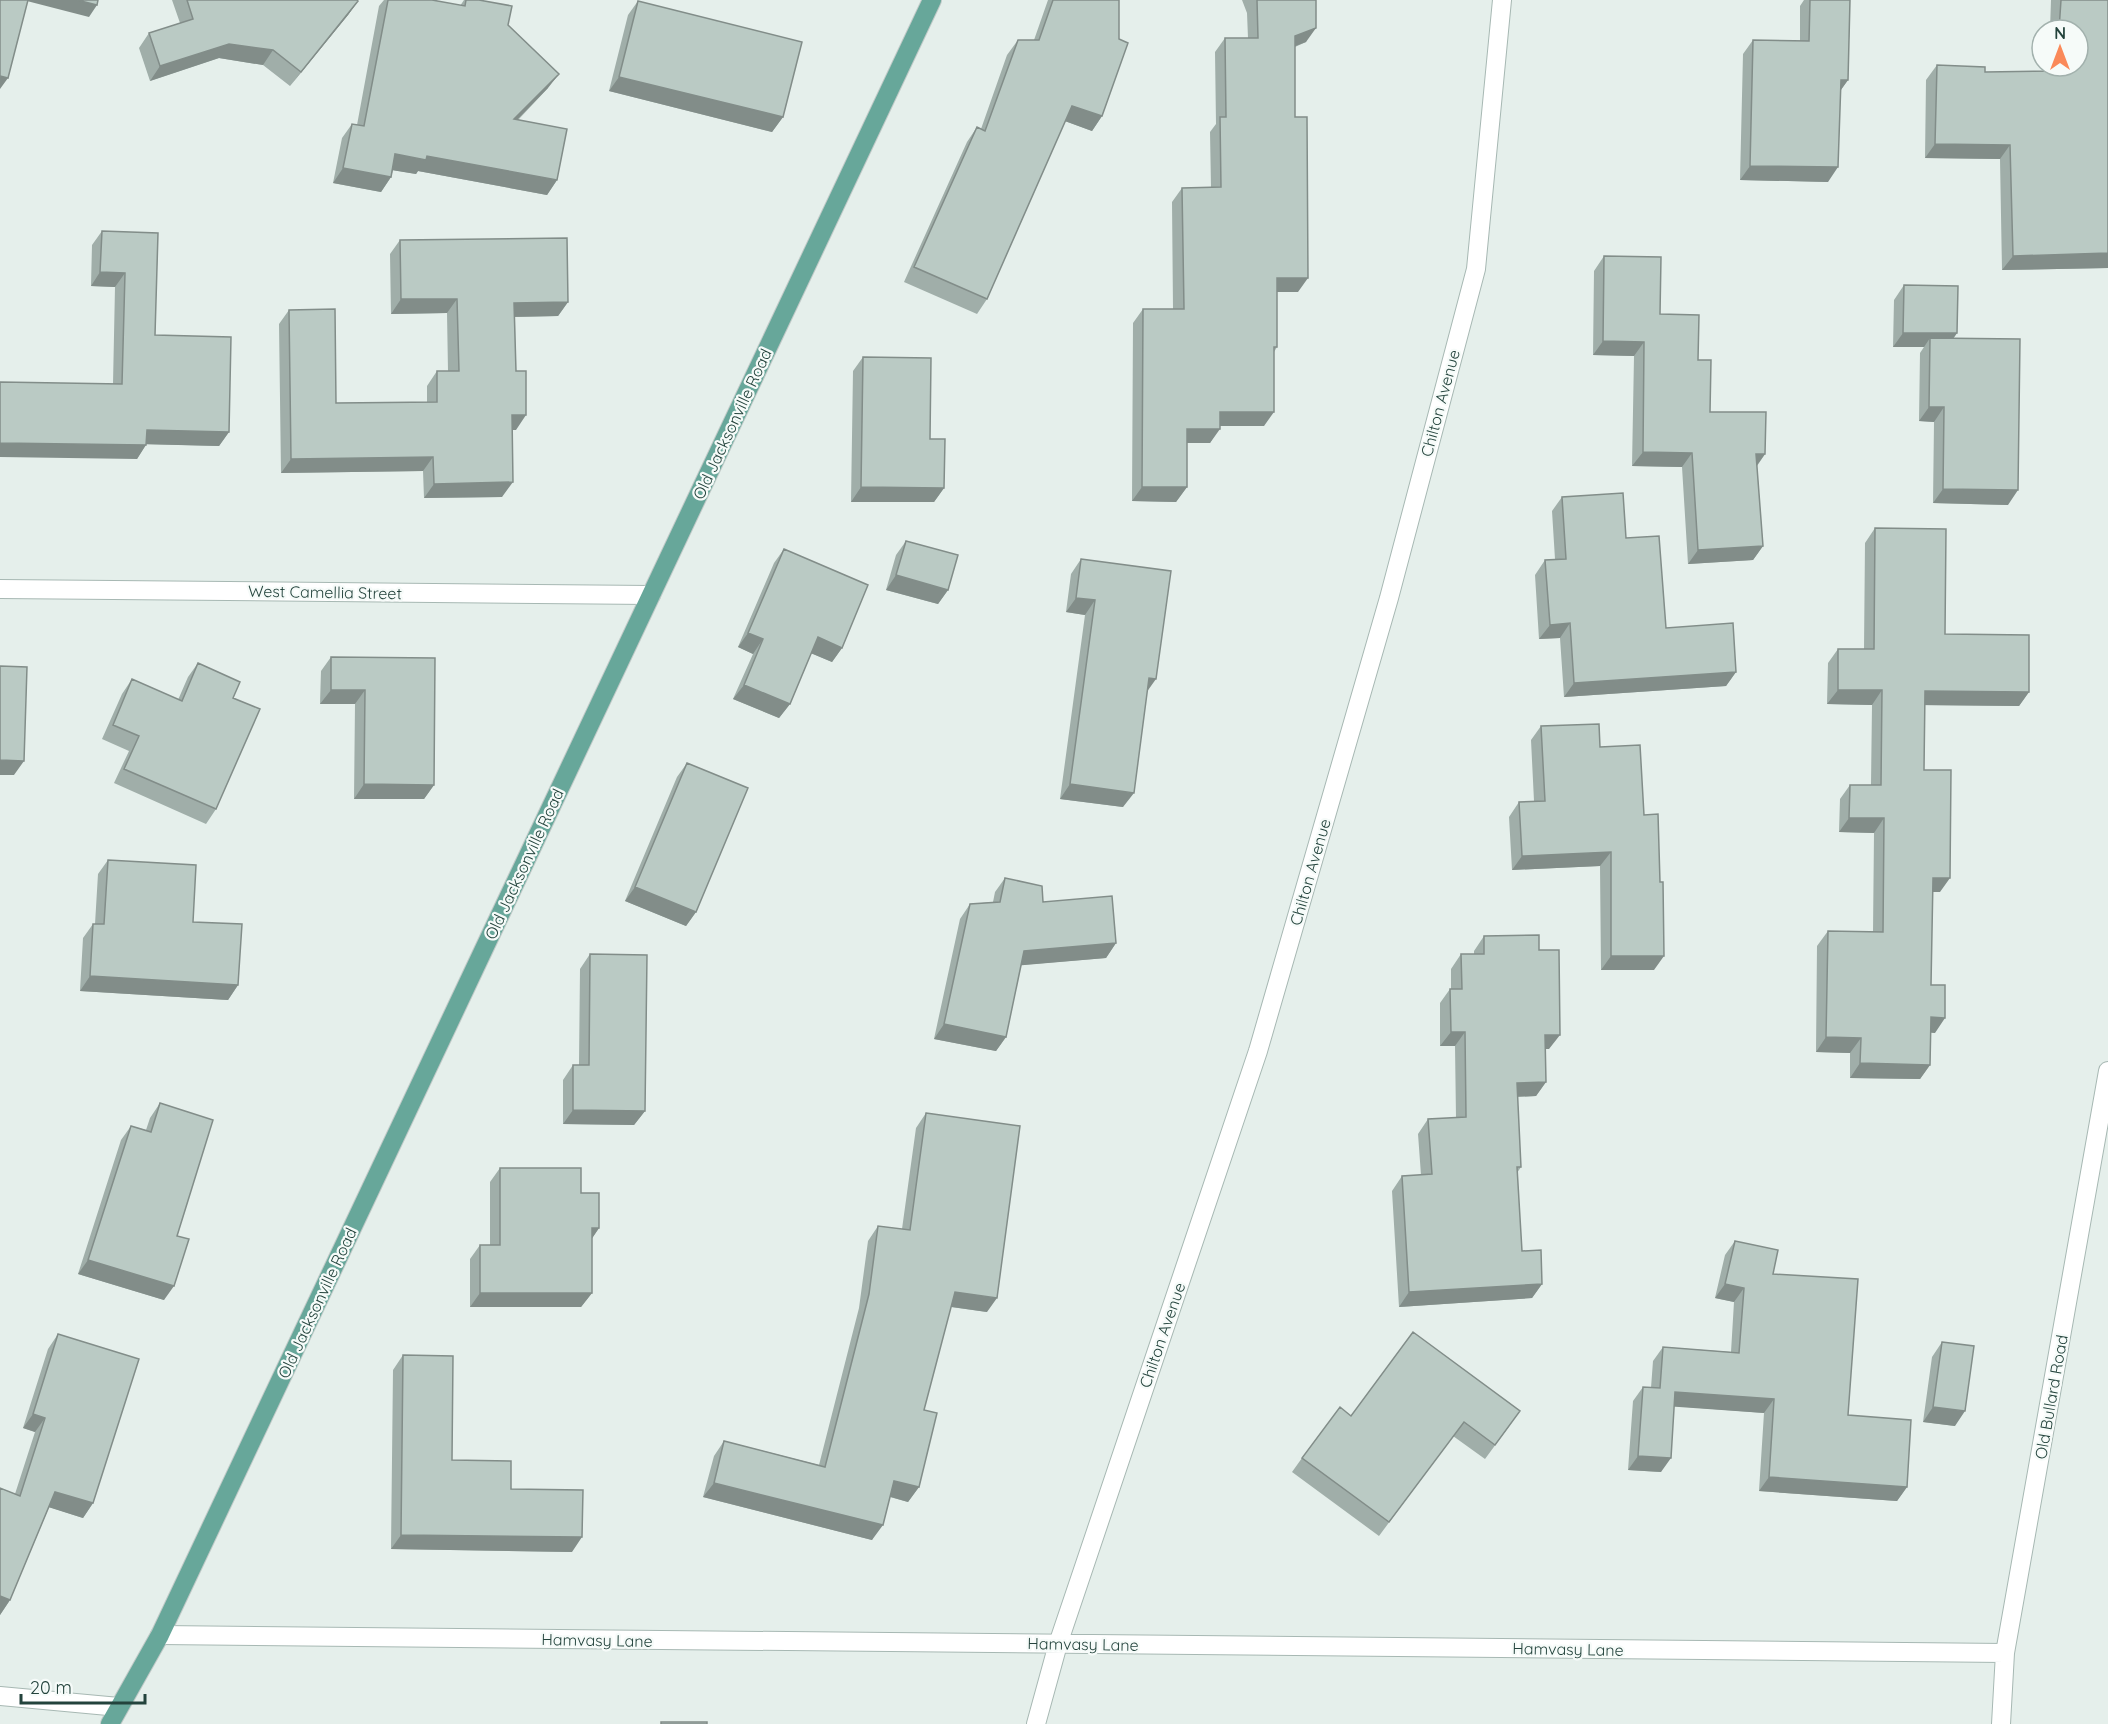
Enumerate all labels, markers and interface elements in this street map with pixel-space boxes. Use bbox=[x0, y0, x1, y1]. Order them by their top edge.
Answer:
north arrow bbox=[2030, 18, 2090, 78]
text: N bbox=[2054, 23, 2066, 43]
street label: Old Jacksonville Road bbox=[688, 345, 776, 503]
street label: Chilton Avenue bbox=[1416, 347, 1464, 459]
street label: West Camellia Street bbox=[248, 581, 402, 603]
street label: Old Jacksonville Road bbox=[480, 785, 568, 943]
street label: Chilton Avenue bbox=[1285, 816, 1335, 928]
street label: Old Jacksonville Road bbox=[273, 1224, 361, 1382]
street label: Chilton Avenue bbox=[1135, 1280, 1189, 1390]
street label: Old Bullard Road bbox=[2030, 1333, 2072, 1461]
street label: Hamvasy Lane bbox=[541, 1629, 653, 1651]
street label: Hamvasy Lane bbox=[1027, 1633, 1139, 1655]
street label: Hamvasy Lane bbox=[1512, 1638, 1624, 1660]
scale bar bbox=[21, 1667, 146, 1705]
text: 20 m bbox=[30, 1676, 72, 1699]

